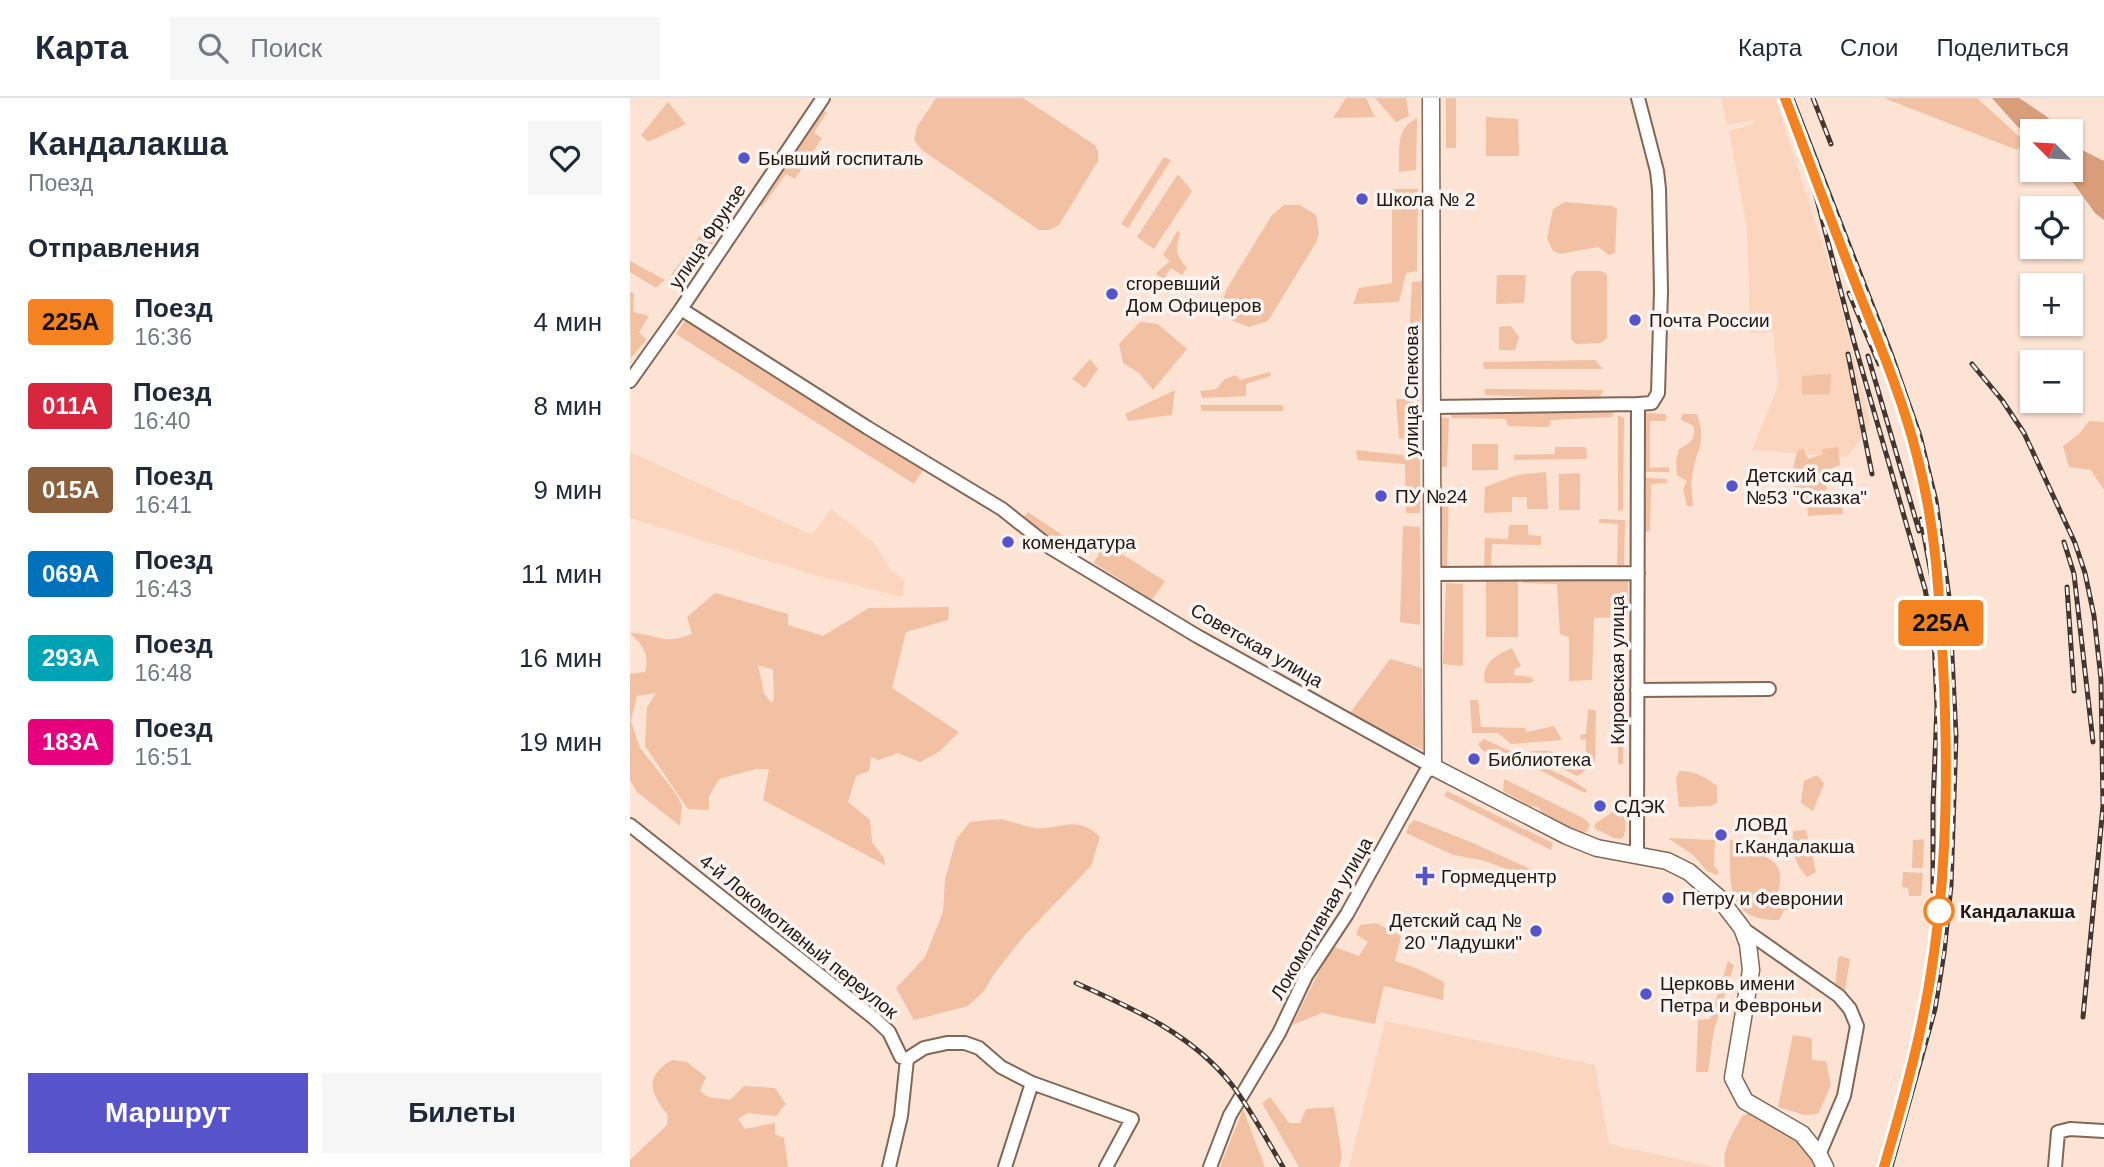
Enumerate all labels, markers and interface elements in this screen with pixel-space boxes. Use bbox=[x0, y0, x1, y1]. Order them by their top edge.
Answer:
search box bbox=[170, 17, 660, 80]
text: Карта bbox=[35, 29, 128, 66]
icon: search bbox=[194, 29, 232, 67]
text: Поиск bbox=[250, 33, 322, 63]
text: Карта bbox=[1738, 34, 1802, 61]
text: Слои bbox=[1840, 34, 1898, 61]
text: Поделиться bbox=[1936, 34, 2069, 61]
north arrow bbox=[2020, 119, 2082, 182]
map controls bbox=[2020, 119, 2083, 413]
button: heart bbox=[528, 121, 602, 195]
text: Кандалакша bbox=[28, 125, 228, 162]
place label: Бывший госпиталь bbox=[758, 148, 924, 169]
marker: Бывший госпиталь bbox=[736, 150, 752, 166]
text: Поезд bbox=[28, 170, 93, 196]
street label: улица Фрунзе bbox=[665, 180, 750, 292]
place label: Школа № 2 bbox=[1376, 189, 1475, 210]
marker: Школа № 2 bbox=[1354, 191, 1370, 207]
button: locate bbox=[2020, 196, 2083, 259]
text: Отправления bbox=[28, 233, 200, 263]
place label: сгоревший Дом Офицеров bbox=[1126, 273, 1261, 316]
button: + bbox=[2020, 273, 2083, 336]
marker: сгоревший Дом Офицеров bbox=[1104, 286, 1120, 302]
text: Поезд bbox=[134, 293, 213, 323]
text: 4 мин bbox=[534, 307, 602, 337]
text: 225А bbox=[42, 308, 99, 335]
place label: Почта России bbox=[1649, 310, 1770, 331]
marker: Почта России bbox=[1627, 312, 1643, 328]
text: 16:36 bbox=[134, 324, 192, 350]
street label: улица Спекова bbox=[1401, 325, 1422, 457]
button: − bbox=[2020, 350, 2083, 413]
text: Поезд bbox=[133, 377, 212, 407]
text: 8 мин bbox=[534, 391, 602, 421]
text: 011А bbox=[42, 392, 98, 419]
text: 16:40 bbox=[133, 408, 191, 434]
text: Поезд bbox=[134, 461, 213, 491]
place label: Детский сад №53 "Сказка" bbox=[1746, 465, 1867, 508]
text: 9 мин bbox=[534, 475, 602, 505]
text: 015А bbox=[42, 476, 99, 503]
marker: Детский сад №53 "Сказка" bbox=[1724, 478, 1740, 494]
place label: ПУ №24 bbox=[1395, 486, 1468, 507]
marker: ПУ №24 bbox=[1373, 488, 1389, 504]
text: 16:41 bbox=[134, 492, 192, 518]
place label: комендатура bbox=[1022, 532, 1136, 553]
marker: комендатура bbox=[1000, 534, 1016, 550]
text: Поезд bbox=[134, 545, 213, 575]
text: 11 мин bbox=[521, 559, 602, 589]
text: 069А bbox=[42, 560, 99, 587]
text: 16:43 bbox=[134, 576, 192, 602]
street label: Кировская улица bbox=[1607, 595, 1628, 745]
street label: Советская улица bbox=[1187, 599, 1327, 692]
line badge: 225А bbox=[1892, 600, 1990, 646]
text: 225А bbox=[1912, 609, 1970, 636]
text: Поезд bbox=[134, 629, 213, 659]
text: 16 мин bbox=[519, 643, 602, 673]
text: 293А bbox=[42, 644, 99, 671]
text: 16:48 bbox=[134, 660, 192, 686]
text: Поезд bbox=[134, 713, 213, 743]
text: 19 мин bbox=[519, 727, 602, 757]
text: 183А bbox=[42, 728, 99, 755]
text: 16:51 bbox=[134, 744, 192, 770]
place label: Библиотека bbox=[1488, 749, 1592, 770]
marker: Библиотека bbox=[1466, 751, 1482, 767]
place label: СДЭК bbox=[1614, 796, 1665, 817]
marker: СДЭК bbox=[1592, 798, 1608, 814]
place label: ЛОВД г.Кандалакша bbox=[1735, 814, 1855, 857]
marker: ЛОВД г.Кандалакша bbox=[1713, 827, 1729, 843]
street label: Локомотивная улица bbox=[1266, 833, 1377, 1003]
street label: 4-й Локомотивный переулок bbox=[695, 850, 902, 1023]
marker: Гормедцентр bbox=[1415, 866, 1435, 886]
place label: Гормедцентр bbox=[1441, 866, 1556, 887]
place label: Петру и Февронии bbox=[1682, 888, 1843, 909]
marker: Петру и Февронии bbox=[1660, 890, 1676, 906]
marker: Кандалакша bbox=[1924, 896, 1954, 926]
place label: Кандалакша bbox=[1960, 901, 2075, 922]
place label: Детский сад № 20 "Ладушки" bbox=[1390, 910, 1522, 953]
marker: Детский сад № 20 "Ладушки" bbox=[1528, 923, 1544, 939]
place label: Церковь имени Петра и Февроньи bbox=[1660, 973, 1822, 1016]
marker: Церковь имени Петра и Февроньи bbox=[1638, 986, 1654, 1002]
button: Маршрут bbox=[28, 1073, 308, 1153]
button: Билеты bbox=[322, 1073, 602, 1153]

